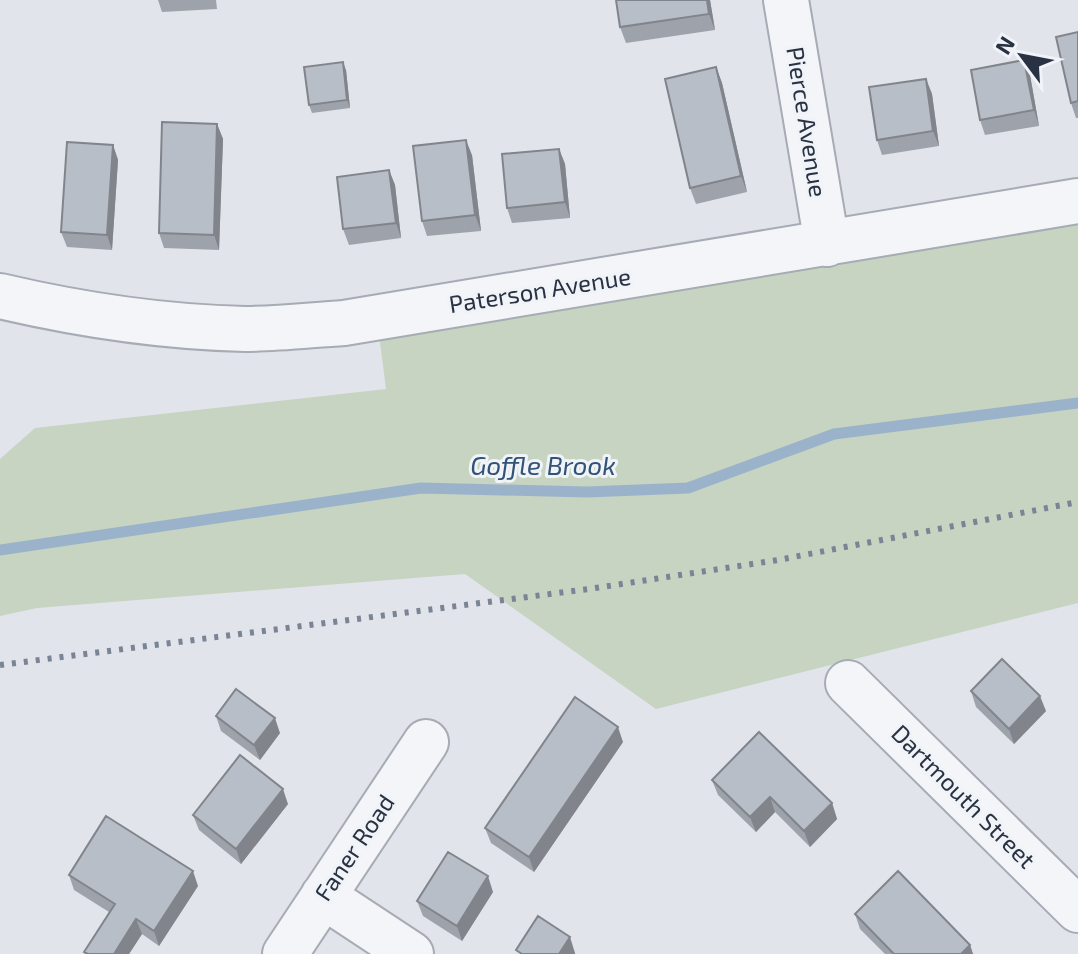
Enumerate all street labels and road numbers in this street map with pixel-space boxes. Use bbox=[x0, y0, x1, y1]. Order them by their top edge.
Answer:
street label: Pierce Avenue bbox=[781, 44, 834, 199]
street label: Paterson Avenue bbox=[447, 261, 633, 318]
street label: Dartmouth Street bbox=[886, 718, 1042, 874]
street label: Faner Road bbox=[308, 788, 400, 906]

